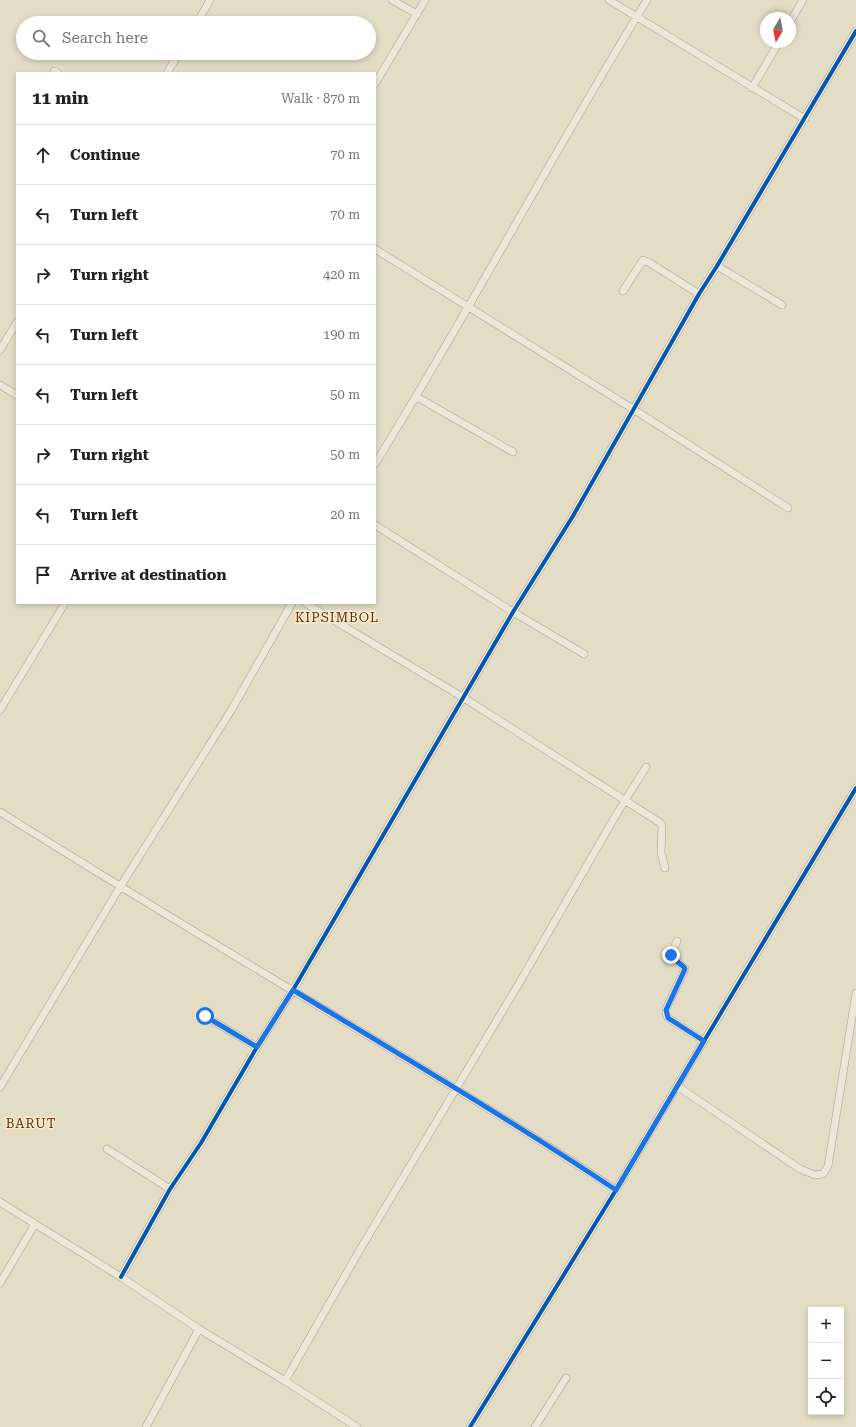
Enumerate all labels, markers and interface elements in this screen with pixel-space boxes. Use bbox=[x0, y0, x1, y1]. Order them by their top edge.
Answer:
north arrow bbox=[760, 12, 796, 48]
search box bbox=[16, 16, 376, 60]
icon: search bbox=[30, 27, 52, 49]
text: Search here bbox=[62, 29, 148, 47]
text: 11 min bbox=[32, 88, 89, 108]
text: Walk · 870 m bbox=[281, 91, 360, 106]
icon: ahead bbox=[32, 144, 54, 166]
text: Continue bbox=[70, 146, 140, 164]
text: 70 m bbox=[330, 147, 360, 162]
icon: left bbox=[32, 204, 54, 226]
text: Turn left bbox=[70, 206, 138, 224]
text: 70 m bbox=[330, 207, 360, 222]
icon: right bbox=[32, 264, 54, 286]
text: Turn right bbox=[70, 266, 149, 284]
text: 420 m bbox=[323, 267, 360, 282]
icon: left bbox=[32, 324, 54, 346]
text: Turn left bbox=[70, 326, 138, 344]
text: 190 m bbox=[323, 327, 360, 342]
icon: left bbox=[32, 384, 54, 406]
text: Turn left bbox=[70, 386, 138, 404]
text: 50 m bbox=[330, 387, 360, 402]
icon: right bbox=[32, 444, 54, 466]
text: Turn right bbox=[70, 446, 149, 464]
text: 50 m bbox=[330, 447, 360, 462]
icon: left bbox=[32, 504, 54, 526]
text: Turn left bbox=[70, 506, 138, 524]
text: 20 m bbox=[330, 507, 360, 522]
icon: arrive bbox=[32, 564, 54, 586]
text: Arrive at destination bbox=[70, 566, 226, 584]
district label: KIPSIMBOL bbox=[295, 610, 379, 625]
route end bbox=[662, 946, 680, 964]
route start bbox=[196, 1007, 214, 1025]
district label: BARUT bbox=[6, 1116, 56, 1131]
map controls bbox=[808, 1307, 844, 1415]
button: + bbox=[808, 1307, 844, 1343]
button: − bbox=[808, 1343, 844, 1379]
button: locate bbox=[808, 1379, 844, 1415]

